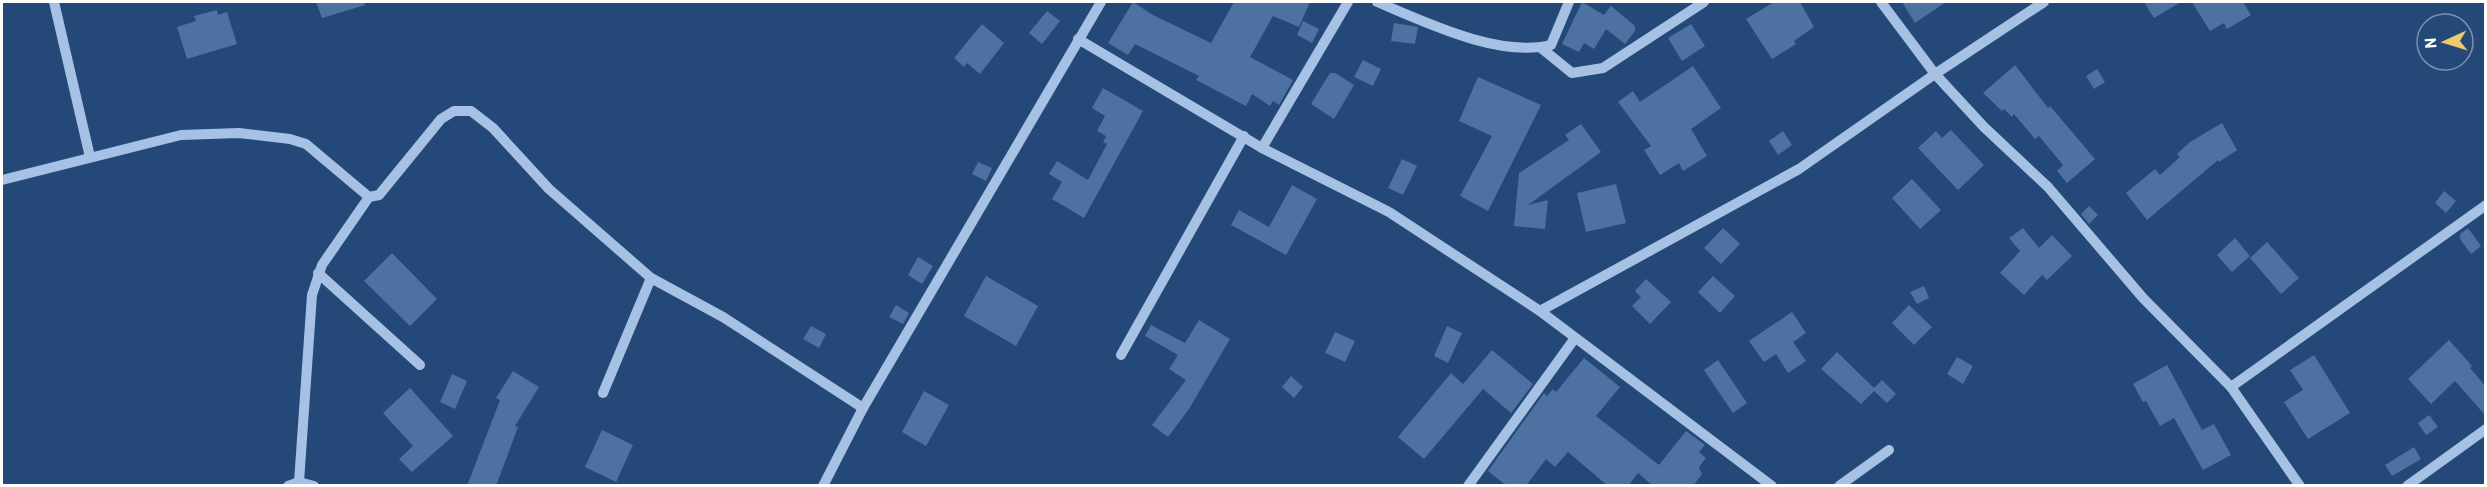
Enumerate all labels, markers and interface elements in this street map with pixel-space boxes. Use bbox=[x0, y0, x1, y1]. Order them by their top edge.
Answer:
north arrow bbox=[2415, 12, 2475, 72]
text: N bbox=[2420, 37, 2439, 49]

